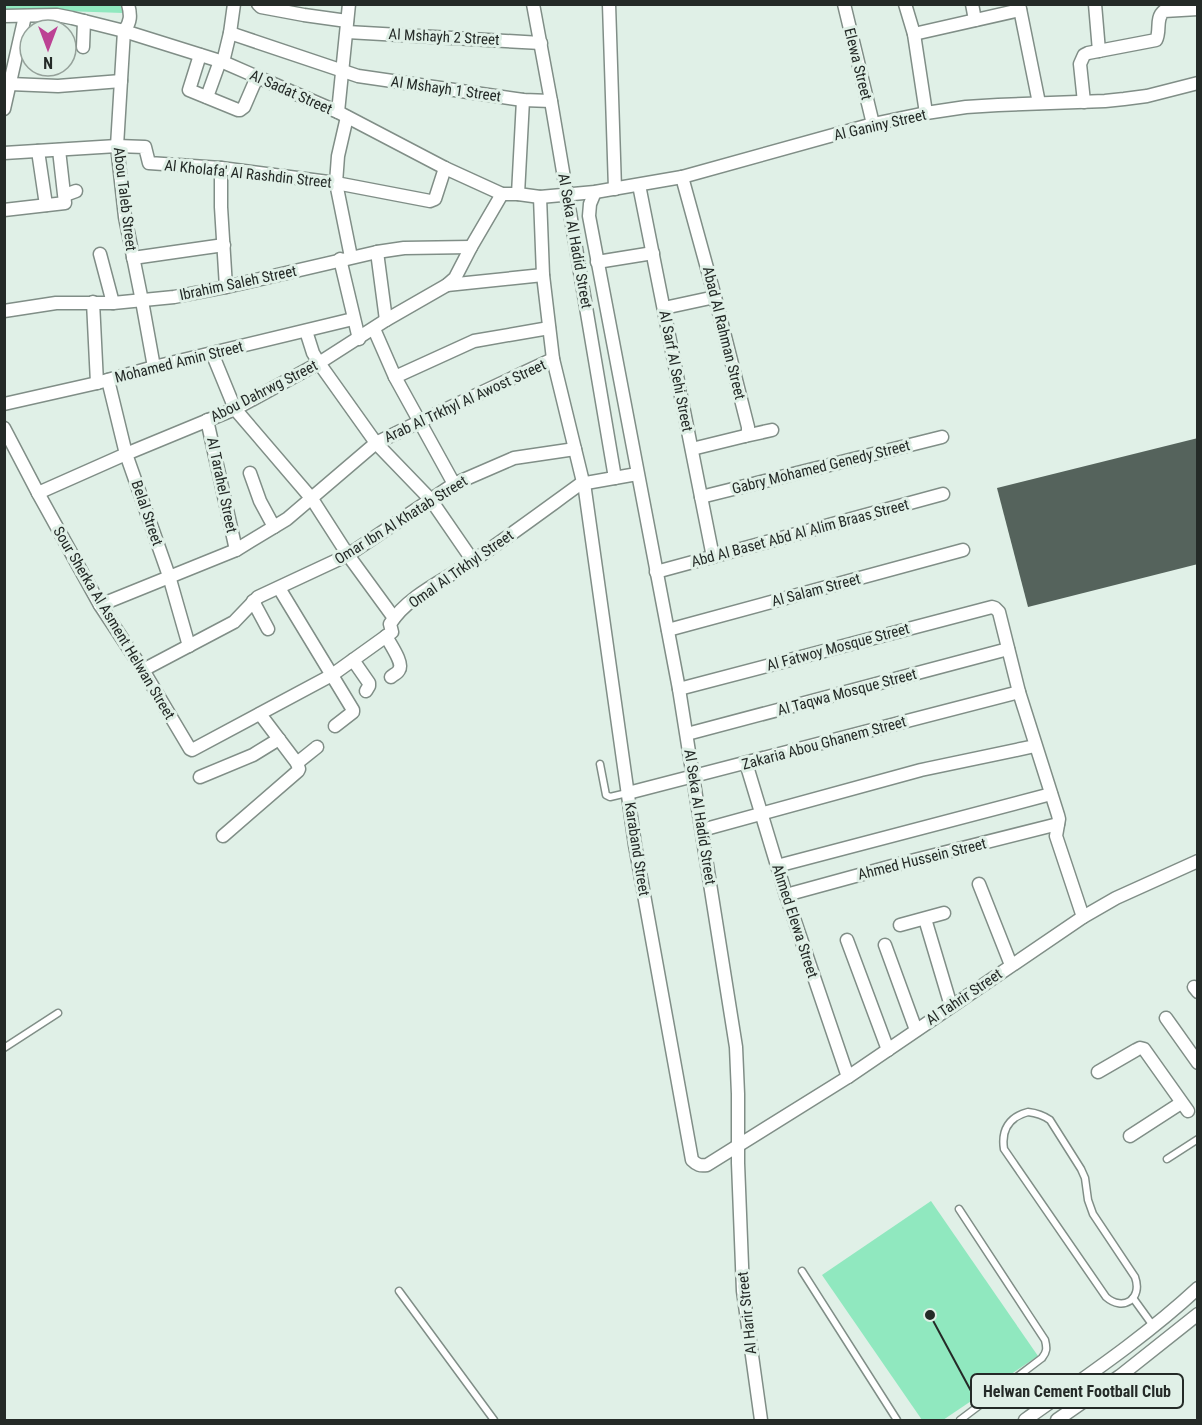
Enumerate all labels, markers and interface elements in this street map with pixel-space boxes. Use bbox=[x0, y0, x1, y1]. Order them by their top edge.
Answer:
north arrow bbox=[18, 18, 78, 78]
street label: Al Mshayh 2 Street bbox=[388, 25, 500, 49]
street label: Elewa Street bbox=[840, 26, 876, 102]
text: N bbox=[43, 53, 53, 72]
street label: Al Sadat Street bbox=[247, 66, 335, 118]
street label: Al Mshayh 1 Street bbox=[390, 72, 502, 106]
street label: Al Ganiny Street bbox=[832, 106, 928, 144]
street label: Abou Taleb Street bbox=[110, 146, 140, 252]
street label: Al Kholafa' Al Rashdin Street bbox=[163, 156, 333, 192]
street label: Al Seka Al Hadid Street bbox=[554, 172, 596, 310]
street label: Ibrahim Saleh Street bbox=[178, 262, 298, 304]
street label: Abad Al Rahman Street bbox=[699, 265, 749, 401]
street label: Al Sarf Al Sehi Street bbox=[655, 309, 697, 433]
street label: Mohamed Amin Street bbox=[113, 337, 245, 387]
street label: Abou Dahrwg Street bbox=[207, 356, 321, 426]
street label: Arab Al Trkhyl Al Awost Street bbox=[381, 356, 549, 446]
street label: Al Tarahel Street bbox=[203, 436, 241, 534]
street label: Gabry Mohamed Genedy Street bbox=[730, 436, 912, 498]
street label: Omar Ibn Al Khatab Street bbox=[331, 472, 471, 568]
street label: Belal Street bbox=[127, 478, 167, 548]
street label: Abd Al Baset Abd Al Alim Braas Street bbox=[689, 495, 911, 571]
street label: Sour Sherka Al Asment Helwan Street bbox=[49, 523, 179, 723]
street label: Omal Al Trkhyl Street bbox=[405, 526, 517, 612]
street label: Al Salam Street bbox=[770, 570, 862, 610]
street label: Al Fatwoy Mosque Street bbox=[765, 619, 911, 675]
street label: Al Taqwa Mosque Street bbox=[775, 665, 919, 719]
street label: Zakaria Abou Ghanem Street bbox=[740, 712, 908, 774]
street label: Al Seka Al Hadid Street bbox=[680, 748, 720, 886]
street label: Karaband Street bbox=[621, 801, 653, 897]
street label: Ahmed Hussein Street bbox=[856, 834, 988, 884]
street label: Ahmed Elewa Street bbox=[768, 862, 822, 980]
street label: Al Tahrir Street bbox=[923, 965, 1005, 1029]
street label: Al Harir Street bbox=[734, 1271, 760, 1355]
callout: Helwan Cement Football Club bbox=[971, 1374, 1183, 1408]
text: Helwan Cement Football Club bbox=[983, 1382, 1171, 1401]

